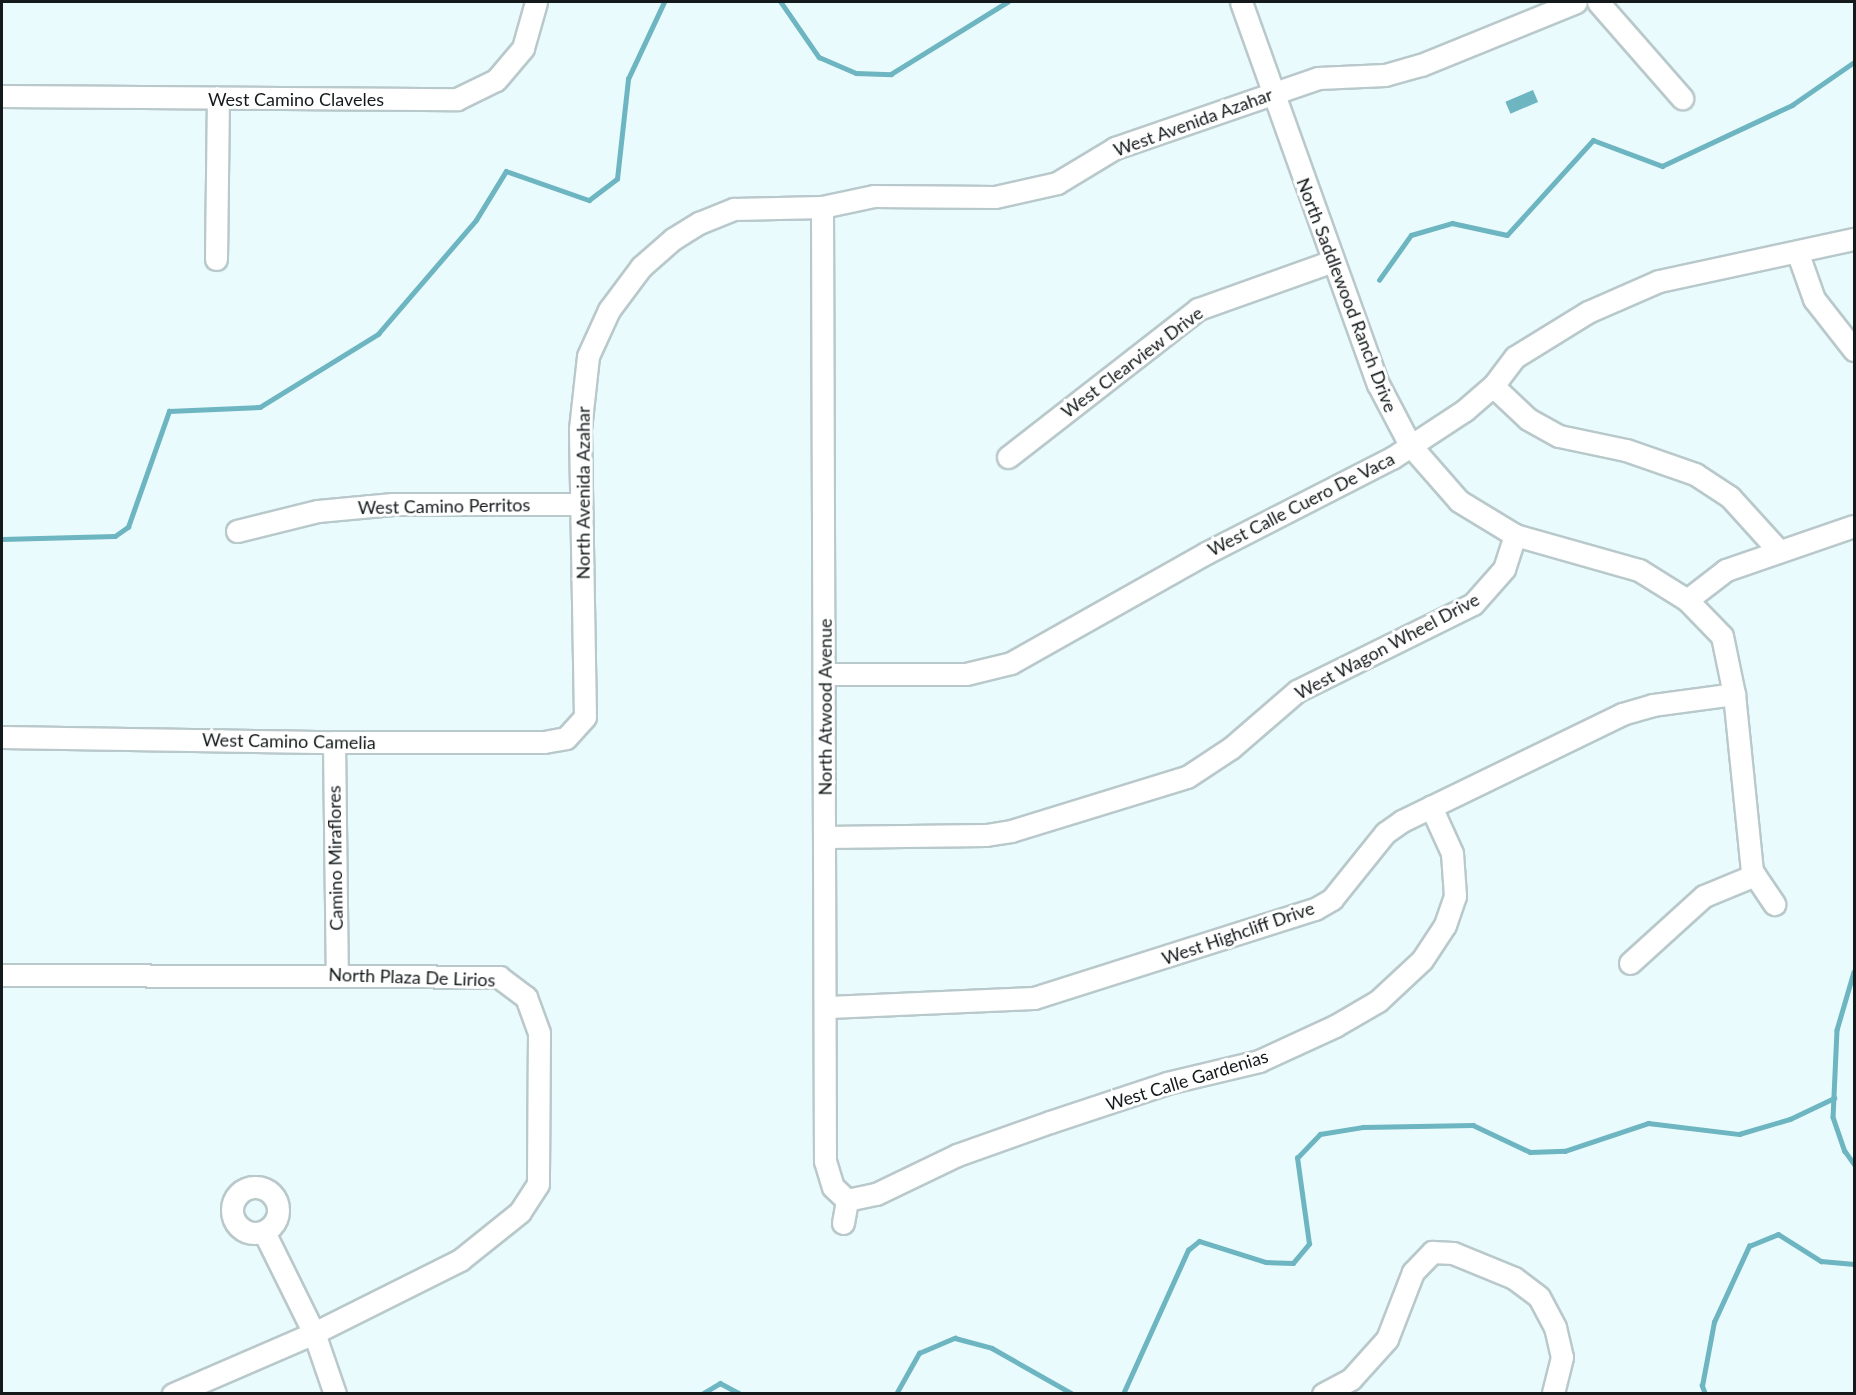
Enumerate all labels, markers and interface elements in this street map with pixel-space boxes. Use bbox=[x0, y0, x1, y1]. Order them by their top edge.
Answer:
street label: West Avenida Azahar bbox=[1110, 83, 1276, 161]
street label: West Camino Claveles bbox=[208, 88, 384, 110]
street label: North Saddlewood Ranch Drive bbox=[1292, 175, 1402, 415]
street label: West Clearview Drive bbox=[1057, 302, 1207, 422]
street label: North Avenida Azahar bbox=[572, 406, 594, 580]
street label: West Calle Cuero De Vaca bbox=[1204, 447, 1398, 561]
street label: West Camino Perritos bbox=[358, 494, 530, 518]
street label: West Wagon Wheel Drive bbox=[1291, 588, 1483, 704]
street label: North Atwood Avenue bbox=[814, 618, 836, 796]
street label: West Camino Camelia bbox=[202, 729, 376, 753]
street label: Camino Miraflores bbox=[323, 785, 347, 931]
street label: West Highcliff Drive bbox=[1159, 897, 1317, 969]
street label: North Plaza De Lirios bbox=[328, 963, 496, 991]
street label: West Calle Gardenias bbox=[1103, 1045, 1271, 1115]

